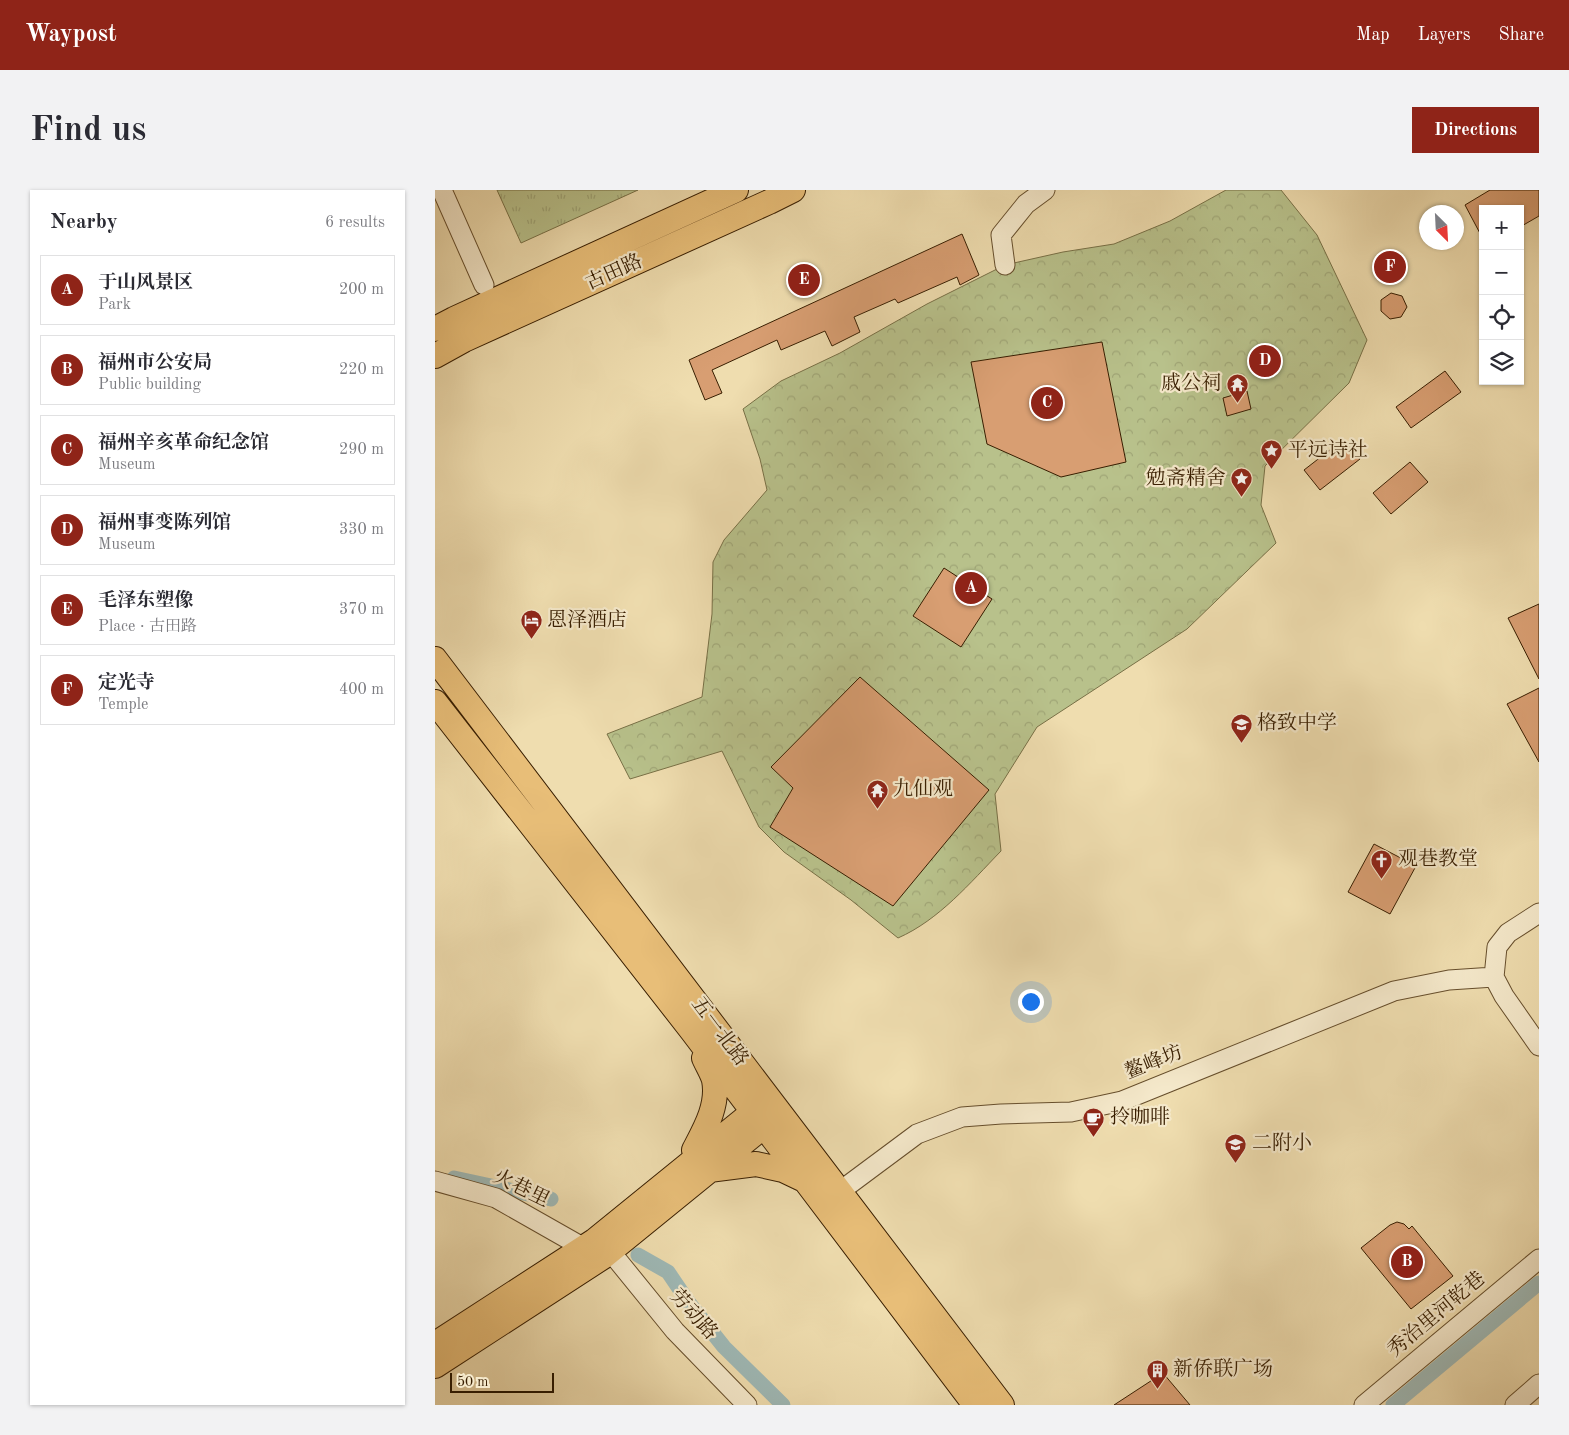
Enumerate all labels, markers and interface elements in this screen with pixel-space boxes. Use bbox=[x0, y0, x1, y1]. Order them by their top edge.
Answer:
text: Waypost bbox=[25, 23, 117, 47]
text: Map bbox=[1356, 26, 1390, 44]
text: Layers bbox=[1418, 26, 1470, 44]
text: Share bbox=[1498, 26, 1544, 44]
button: Directions bbox=[1412, 107, 1539, 153]
text: Find us bbox=[30, 113, 146, 148]
north arrow bbox=[1419, 205, 1464, 250]
map controls bbox=[1479, 205, 1524, 385]
button: + bbox=[1479, 205, 1524, 250]
text: Nearby bbox=[50, 212, 118, 233]
text: 6 results bbox=[325, 215, 385, 231]
pin: F bbox=[1374, 248, 1406, 286]
street label: 古田路 bbox=[582, 250, 645, 294]
button: − bbox=[1479, 250, 1524, 295]
pin: E bbox=[788, 261, 820, 299]
text: 于山风景区 bbox=[98, 274, 193, 293]
text: A bbox=[61, 282, 73, 298]
text: 200 m bbox=[339, 282, 384, 298]
button: locate bbox=[1479, 295, 1524, 340]
text: Park bbox=[98, 297, 131, 313]
button: layers bbox=[1479, 340, 1524, 385]
pin: D bbox=[1249, 342, 1281, 380]
text: 福州市公安局 bbox=[98, 354, 212, 373]
text: B bbox=[61, 362, 73, 378]
text: 220 m bbox=[339, 362, 384, 378]
place label: 戚公祠 bbox=[1161, 372, 1221, 394]
temple icon: 戚公祠 bbox=[1225, 372, 1249, 403]
text: Public building bbox=[98, 377, 201, 393]
pin: C bbox=[1031, 384, 1063, 422]
text: 福州辛亥革命纪念馆 bbox=[98, 434, 269, 453]
place icon: 平远诗社 bbox=[1260, 439, 1284, 470]
place label: 平远诗社 bbox=[1288, 439, 1368, 461]
text: C bbox=[62, 442, 72, 458]
text: 290 m bbox=[339, 442, 384, 458]
text: Museum bbox=[98, 457, 156, 473]
place label: 勉斋精舍 bbox=[1146, 467, 1226, 489]
place icon: 勉斋精舍 bbox=[1230, 467, 1254, 498]
text: 福州事变陈列馆 bbox=[98, 514, 231, 533]
text: D bbox=[61, 522, 73, 538]
text: 330 m bbox=[339, 522, 384, 538]
text: Museum bbox=[98, 537, 156, 553]
pin: A bbox=[955, 569, 987, 607]
text: 毛泽东塑像 bbox=[98, 592, 193, 611]
text: E bbox=[61, 602, 73, 618]
text: 370 m bbox=[339, 602, 384, 618]
hotel icon: 恩泽酒店 bbox=[519, 609, 543, 640]
place label: 恩泽酒店 bbox=[547, 609, 627, 631]
text: Place · 古田路 bbox=[98, 619, 197, 635]
text: 定光寺 bbox=[98, 674, 155, 693]
text: F bbox=[62, 682, 72, 698]
text: 400 m bbox=[339, 682, 384, 698]
text: Temple bbox=[98, 697, 148, 713]
school or university icon: 格致中学 bbox=[1229, 712, 1253, 743]
place label: 格致中学 bbox=[1257, 712, 1337, 734]
temple icon: 九仙观 bbox=[865, 778, 889, 809]
place label: 九仙观 bbox=[893, 778, 953, 800]
church icon: 观巷教堂 bbox=[1370, 848, 1394, 879]
place label: 观巷教堂 bbox=[1398, 848, 1478, 870]
your location bbox=[1018, 989, 1044, 1015]
street label: 五一北路 bbox=[687, 993, 753, 1070]
street label: 鳌峰坊 bbox=[1122, 1041, 1186, 1084]
cafe icon: 拎咖啡 bbox=[1082, 1106, 1106, 1137]
place label: 拎咖啡 bbox=[1110, 1106, 1170, 1128]
school or university icon: 二附小 bbox=[1224, 1132, 1248, 1163]
place label: 二附小 bbox=[1252, 1132, 1312, 1154]
street label: 火巷里 bbox=[490, 1165, 553, 1211]
pin: B bbox=[1391, 1243, 1423, 1281]
street label: 秀治里河乾巷 bbox=[1383, 1267, 1489, 1361]
street label: 劳动路 bbox=[665, 1285, 722, 1344]
building icon: 新侨联广场 bbox=[1145, 1358, 1169, 1389]
place label: 新侨联广场 bbox=[1173, 1358, 1273, 1380]
scale bar bbox=[450, 1370, 554, 1393]
text: 50 m bbox=[457, 1375, 488, 1389]

